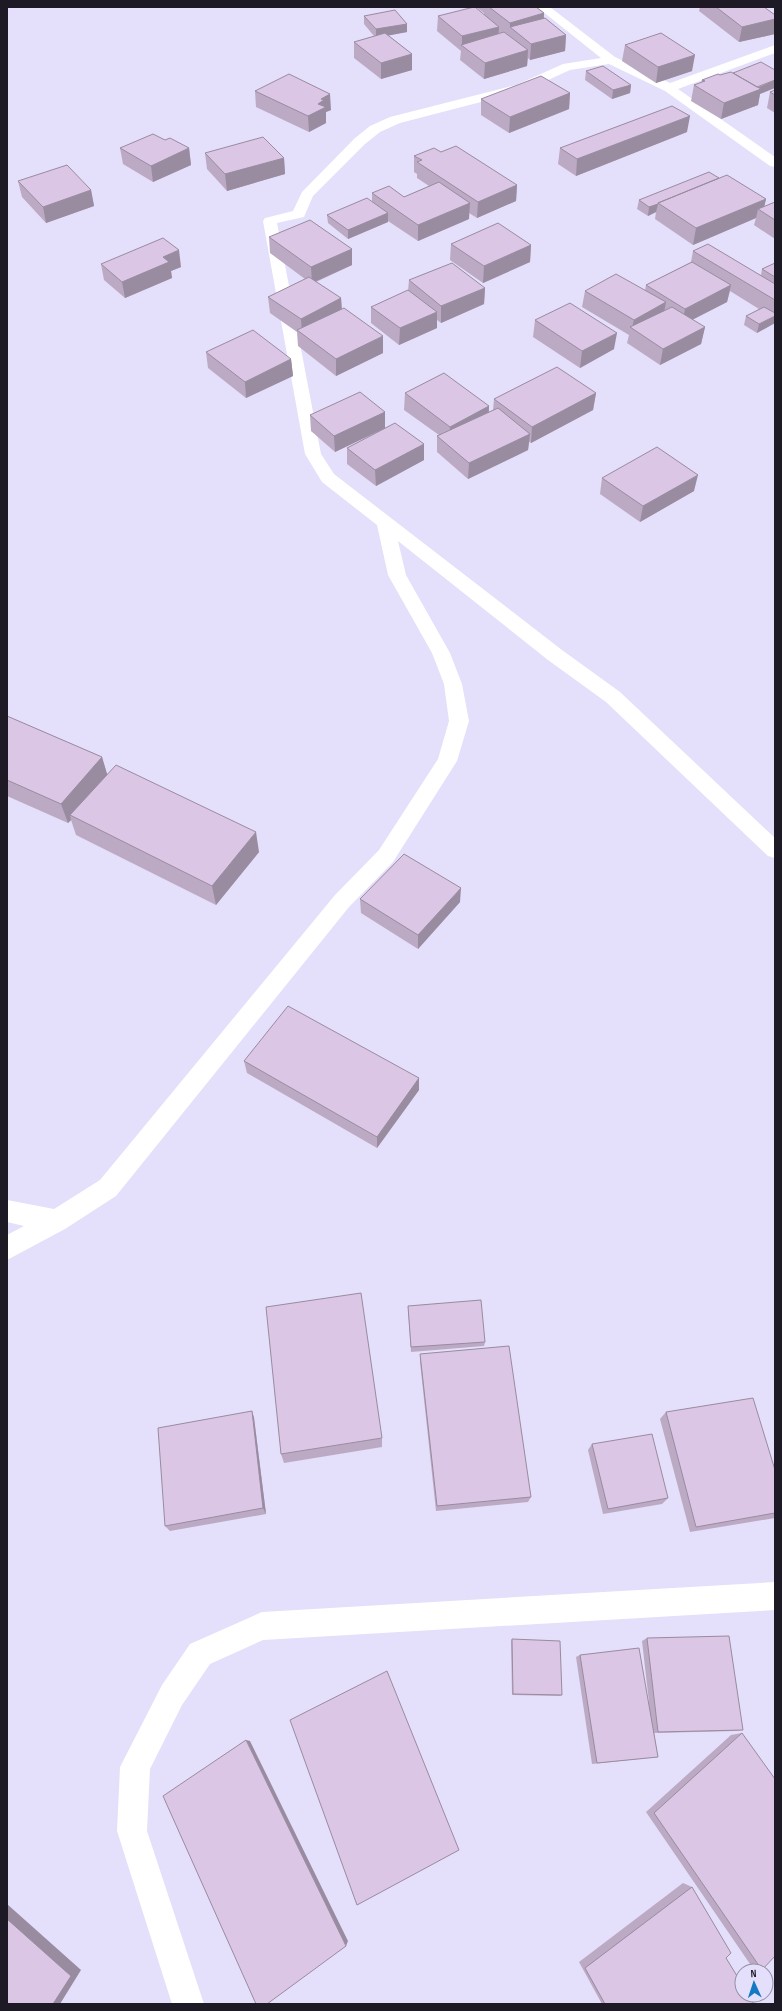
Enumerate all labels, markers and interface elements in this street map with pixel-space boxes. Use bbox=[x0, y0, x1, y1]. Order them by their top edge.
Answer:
north arrow bbox=[734, 1963, 774, 2003]
text: N bbox=[750, 1967, 757, 1980]

